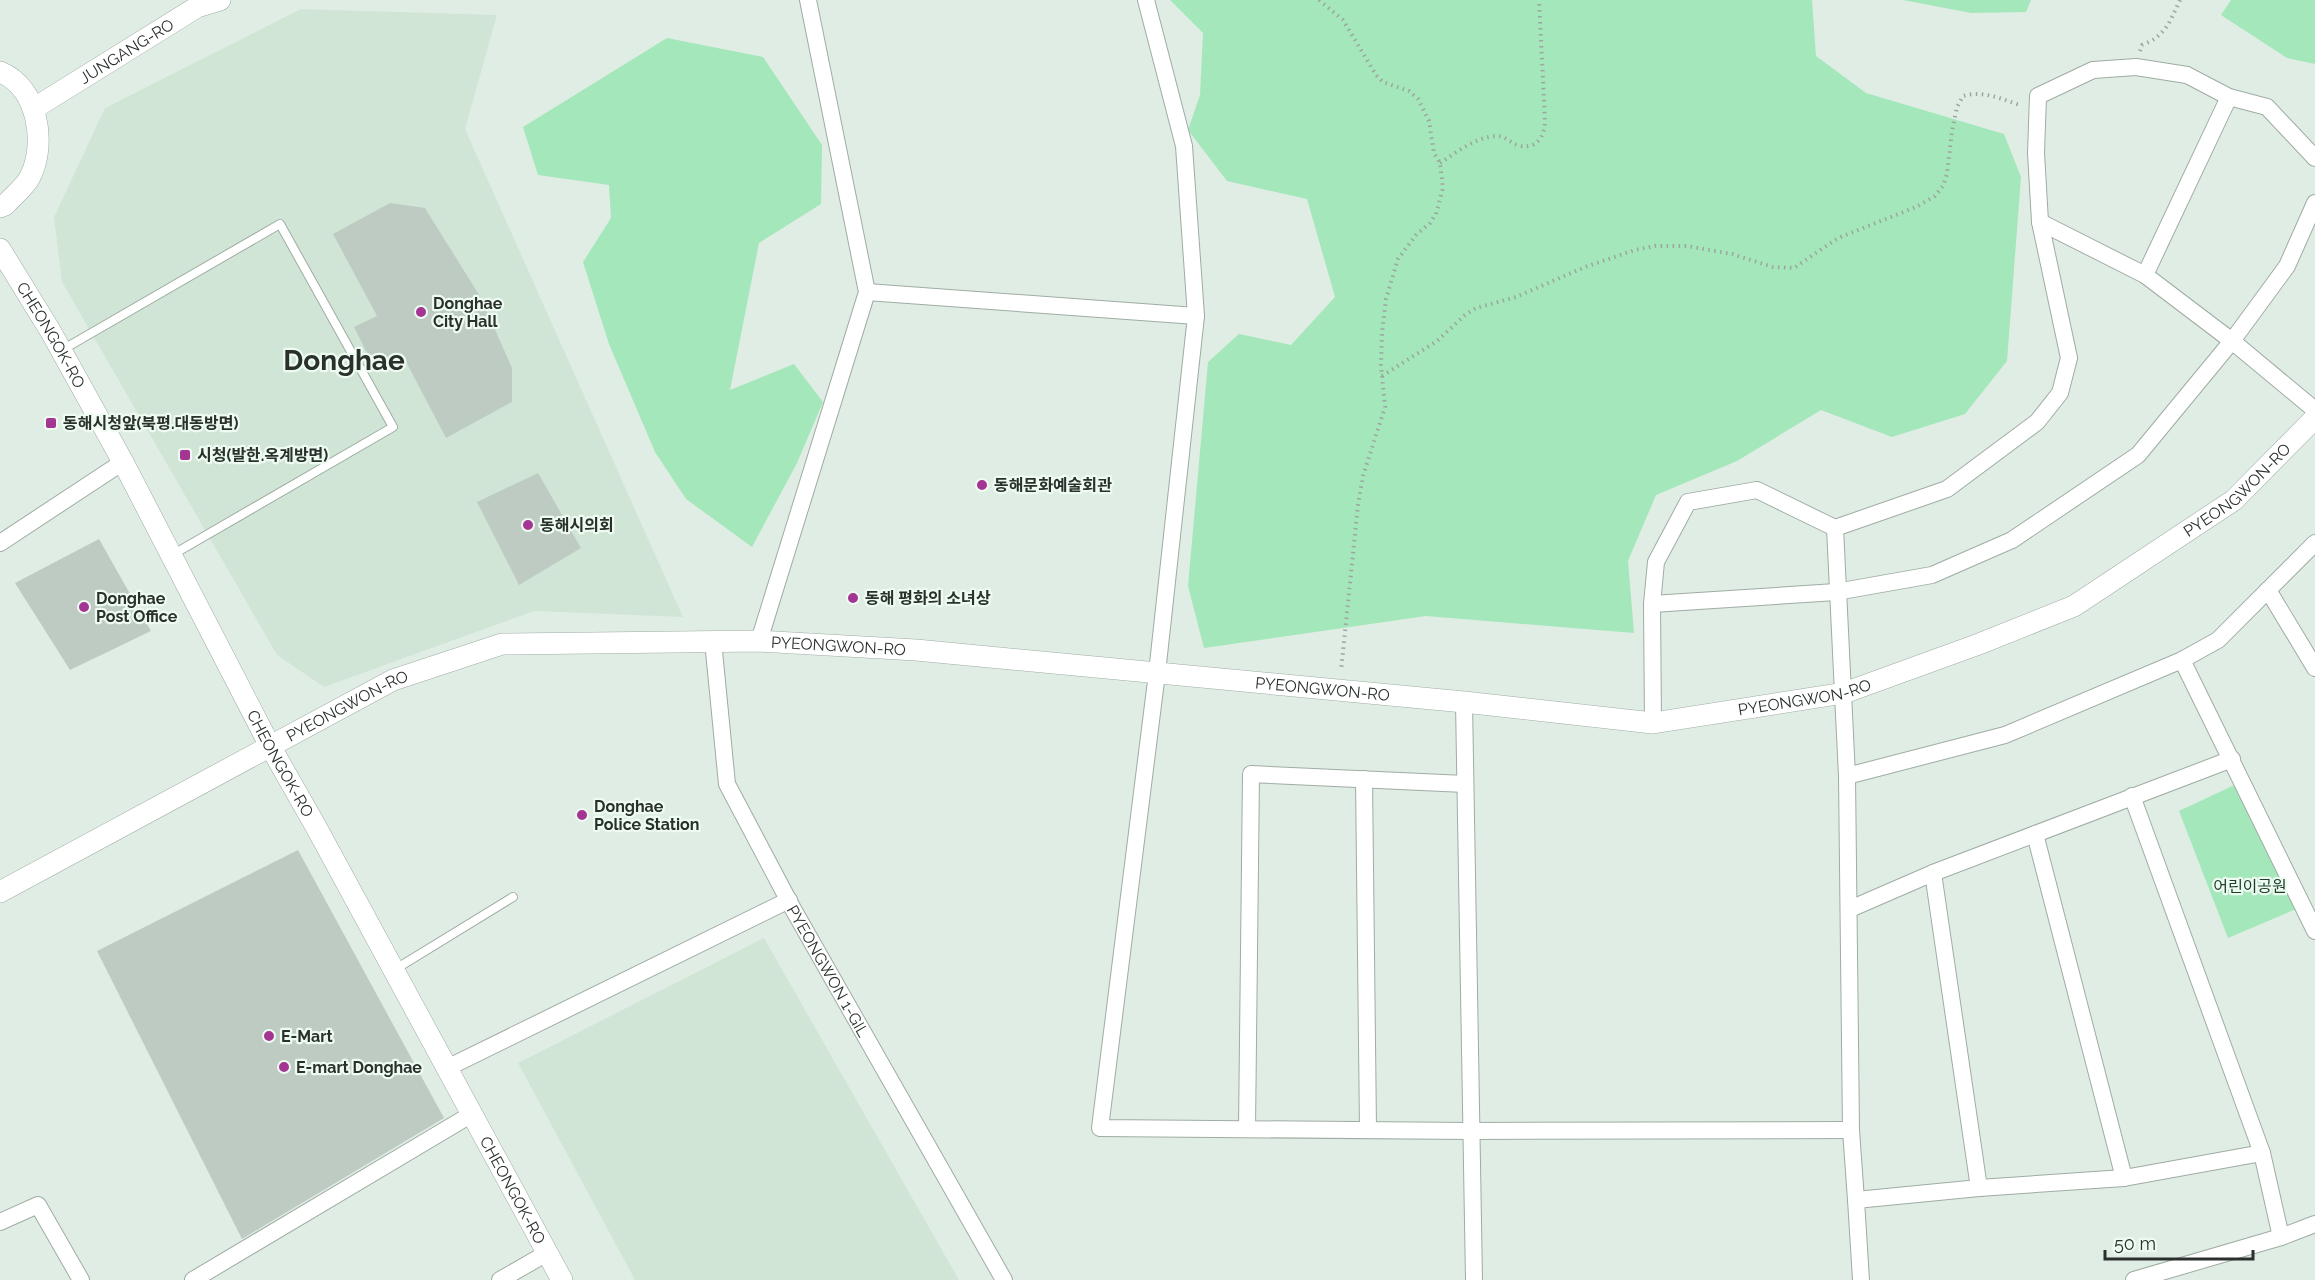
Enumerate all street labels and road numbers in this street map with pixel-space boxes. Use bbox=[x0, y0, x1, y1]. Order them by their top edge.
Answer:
street label: JUNGANG-RO bbox=[76, 14, 177, 87]
street label: CHEONGOK-RO bbox=[13, 278, 90, 391]
street label: PYEONGWON-RO bbox=[2180, 439, 2294, 540]
street label: PYEONGWON-RO bbox=[771, 632, 907, 659]
street label: PYEONGWON-RO bbox=[283, 666, 410, 745]
street label: PYEONGWON-RO bbox=[1254, 673, 1391, 704]
street label: PYEONGWON-RO bbox=[1737, 675, 1874, 719]
street label: CHEONGOK-RO bbox=[243, 707, 318, 820]
street label: PYEONGWON 1-GIL bbox=[783, 902, 873, 1040]
street label: CHEONGOK-RO bbox=[476, 1133, 550, 1247]

